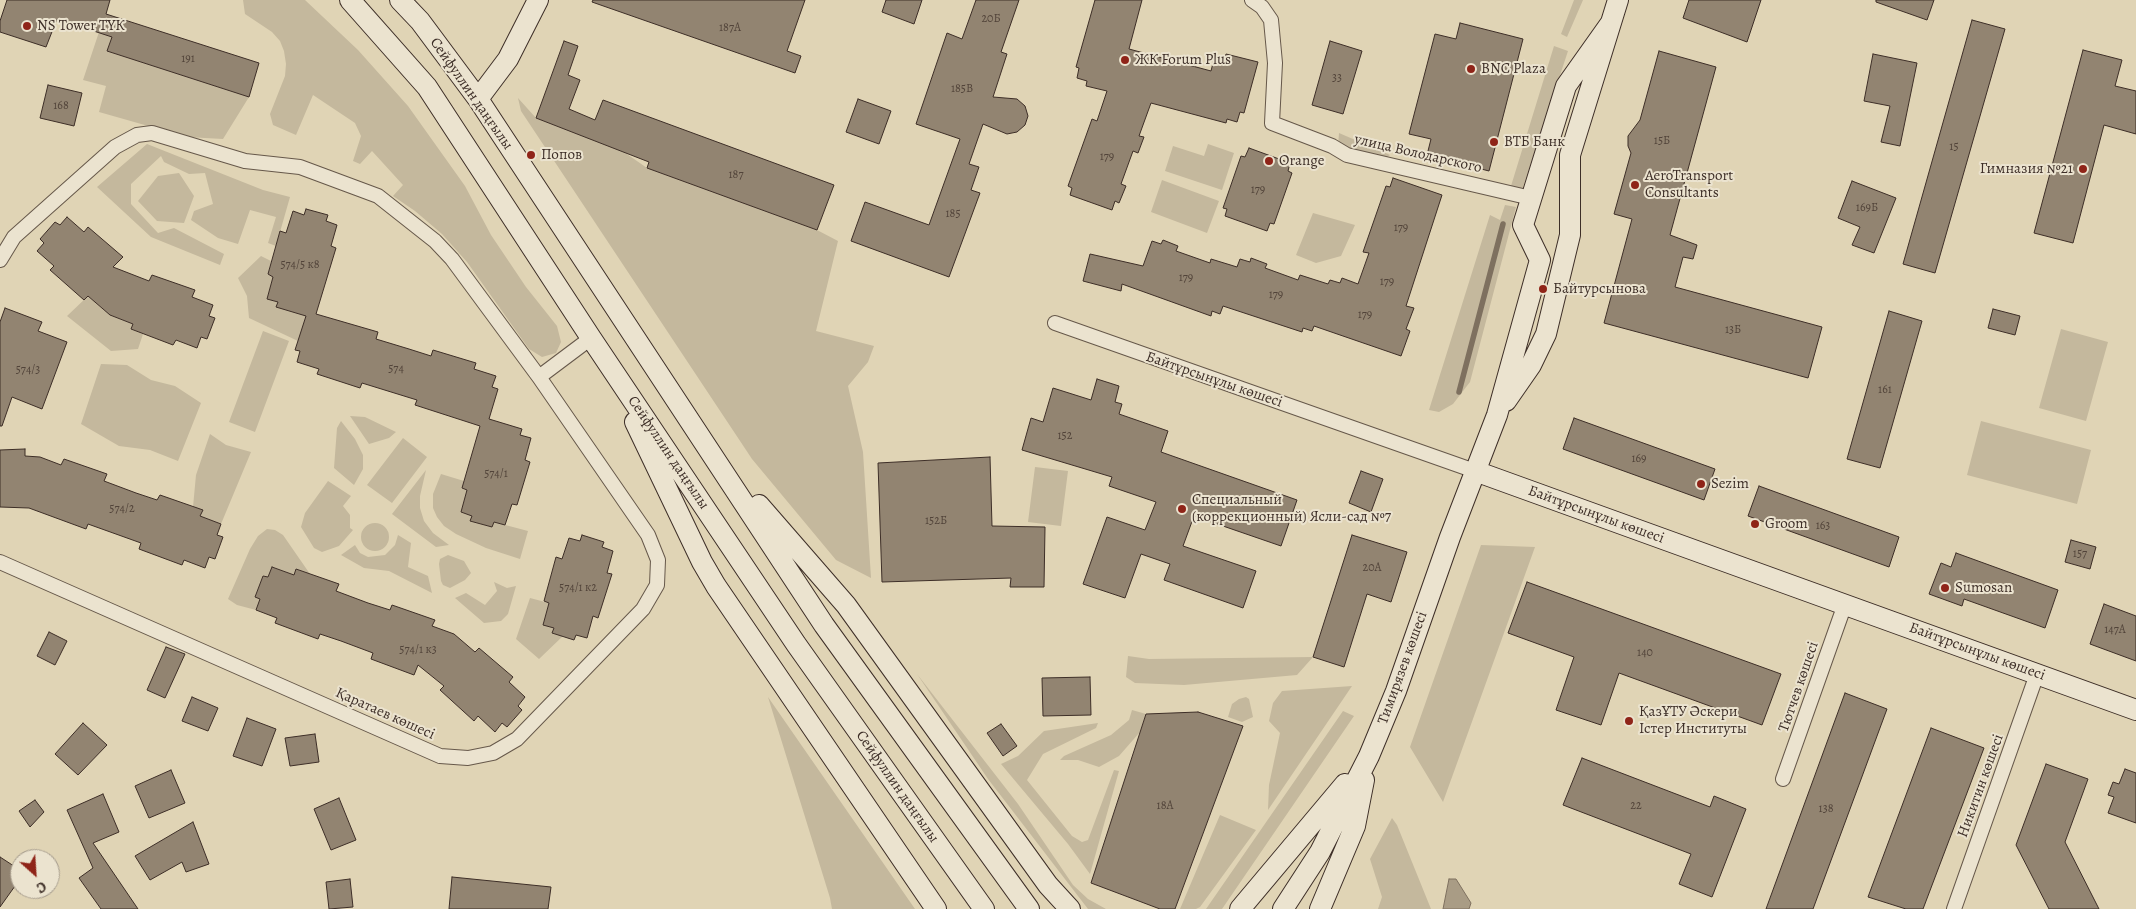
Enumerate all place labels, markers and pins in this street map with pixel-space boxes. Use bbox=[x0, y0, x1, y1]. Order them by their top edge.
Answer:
place label: NS Tower ТҮК bbox=[37, 17, 125, 35]
marker: NS Tower ТҮК bbox=[21, 20, 33, 32]
place label: ЖК Forum Plus bbox=[1135, 51, 1231, 69]
marker: ЖК Forum Plus bbox=[1119, 54, 1131, 66]
place label: BNC Plaza bbox=[1481, 60, 1546, 78]
marker: BNC Plaza bbox=[1465, 63, 1477, 75]
place label: ВТБ Банк bbox=[1504, 133, 1565, 151]
marker: ВТБ Банк bbox=[1488, 136, 1500, 148]
place label: Попов bbox=[541, 146, 582, 164]
marker: Попов bbox=[525, 149, 537, 161]
place label: Orange bbox=[1279, 152, 1324, 170]
marker: Orange bbox=[1263, 155, 1275, 167]
place label: Гимназия №21 bbox=[1980, 160, 2073, 178]
marker: Гимназия №21 bbox=[2077, 163, 2089, 175]
place label: AeroTransport Consultants bbox=[1645, 167, 1733, 202]
marker: AeroTransport Consultants bbox=[1629, 179, 1641, 191]
place label: Байтурсынова bbox=[1553, 280, 1646, 298]
marker: Байтурсынова bbox=[1537, 283, 1549, 295]
place label: Sezim bbox=[1711, 475, 1749, 493]
marker: Sezim bbox=[1695, 478, 1707, 490]
place label: Специальный (коррекционный) Ясли-сад №7 bbox=[1192, 491, 1391, 526]
marker: Специальный (коррекционный) Ясли-сад №7 bbox=[1176, 503, 1188, 515]
place label: Groom bbox=[1765, 515, 1808, 533]
marker: Groom bbox=[1749, 518, 1761, 530]
place label: Sumosan bbox=[1955, 579, 2012, 597]
marker: Sumosan bbox=[1939, 582, 1951, 594]
place label: ҚазҰТУ Әскери Істер Институты bbox=[1639, 703, 1747, 738]
marker: ҚазҰТУ Әскери Істер Институты bbox=[1623, 715, 1635, 727]

